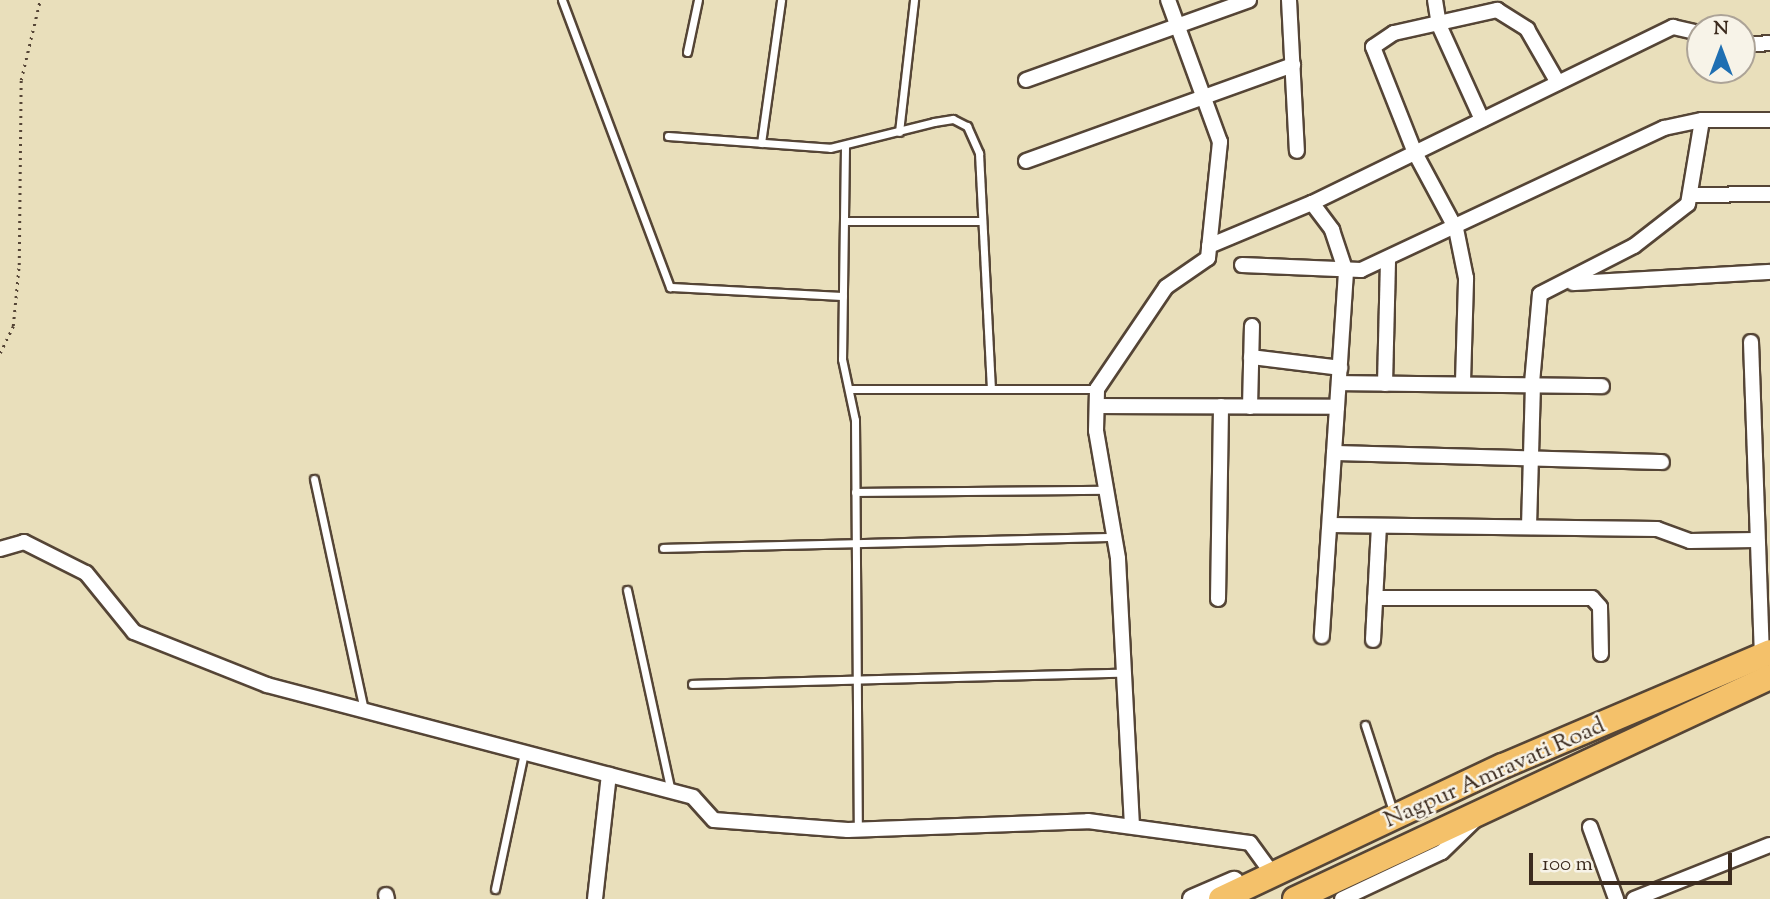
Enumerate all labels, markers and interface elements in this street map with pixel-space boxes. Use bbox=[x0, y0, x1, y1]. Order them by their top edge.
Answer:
north arrow bbox=[1686, 14, 1756, 84]
text: N bbox=[1713, 16, 1729, 43]
street label: Nagpur Amravati Road bbox=[1380, 712, 1610, 836]
scale bar bbox=[1532, 839, 1735, 883]
text: 100 m bbox=[1542, 850, 1593, 880]

